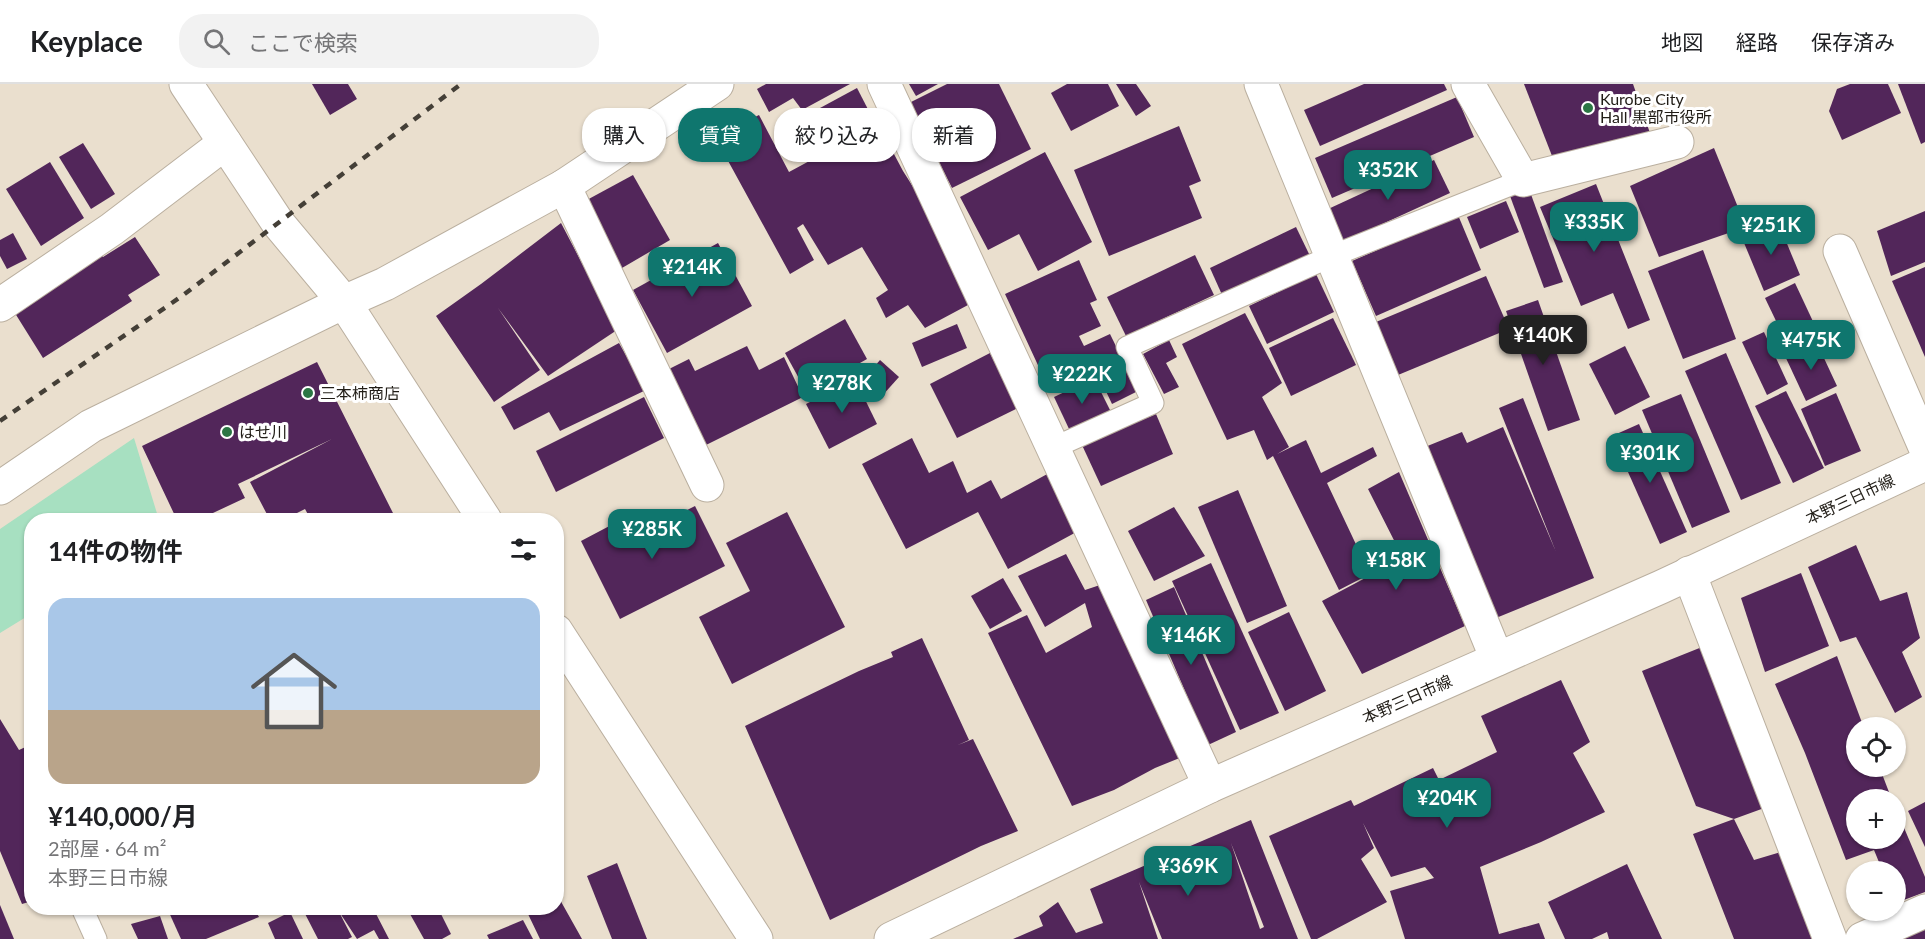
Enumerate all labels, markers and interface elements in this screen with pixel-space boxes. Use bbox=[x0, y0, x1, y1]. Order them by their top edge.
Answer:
search box bbox=[179, 14, 599, 68]
text: Keyplace bbox=[30, 24, 143, 58]
icon: search bbox=[200, 25, 233, 58]
text: ここで検索 bbox=[248, 29, 358, 56]
text: 地図 bbox=[1661, 29, 1703, 54]
text: 経路 bbox=[1736, 29, 1778, 54]
text: 保存済み bbox=[1811, 29, 1895, 54]
place label: Kurobe City Hall 黒部市役所 bbox=[1600, 89, 1712, 126]
marker: Kurobe City Hall 黒部市役所 bbox=[1581, 101, 1595, 115]
chip: 購入 bbox=[582, 108, 666, 162]
chip: 賃貸 bbox=[678, 108, 762, 162]
chip: 絞り込み bbox=[774, 108, 900, 162]
chip: 新着 bbox=[912, 108, 996, 162]
pin: ¥352K bbox=[1346, 150, 1430, 201]
text: ¥352K bbox=[1358, 157, 1418, 181]
pin: ¥335K bbox=[1552, 202, 1636, 253]
pin: ¥251K bbox=[1729, 205, 1813, 256]
text: ¥335K bbox=[1564, 209, 1624, 233]
text: ¥251K bbox=[1741, 212, 1801, 236]
pin: ¥214K bbox=[650, 247, 734, 298]
text: ¥214K bbox=[662, 254, 722, 278]
pin: ¥140K bbox=[1501, 315, 1585, 366]
pin: ¥475K bbox=[1769, 320, 1853, 371]
text: ¥140K bbox=[1513, 322, 1573, 346]
text: ¥475K bbox=[1781, 327, 1841, 351]
pin: ¥222K bbox=[1040, 354, 1124, 405]
text: ¥222K bbox=[1052, 361, 1112, 385]
pin: ¥278K bbox=[800, 363, 884, 414]
text: ¥278K bbox=[812, 370, 872, 394]
place label: 三本柿商店 bbox=[320, 383, 400, 402]
marker: 三本柿商店 bbox=[301, 386, 315, 400]
place label: はせ川 bbox=[239, 422, 287, 441]
marker: はせ川 bbox=[220, 425, 234, 439]
pin: ¥301K bbox=[1608, 433, 1692, 484]
text: ¥301K bbox=[1620, 440, 1680, 464]
street label: 本野三日市線 bbox=[1802, 470, 1897, 527]
pin: ¥285K bbox=[610, 509, 694, 560]
text: ¥285K bbox=[622, 516, 682, 540]
icon: filters bbox=[507, 533, 540, 566]
text: 14件の物件 bbox=[48, 535, 182, 567]
pin: ¥158K bbox=[1354, 540, 1438, 591]
text: ¥158K bbox=[1366, 547, 1426, 571]
pin: ¥146K bbox=[1149, 615, 1233, 666]
text: ¥146K bbox=[1161, 622, 1221, 646]
icon: home bbox=[240, 637, 348, 745]
street label: 本野三日市線 bbox=[1359, 670, 1455, 727]
map controls bbox=[1846, 717, 1906, 921]
button: locate bbox=[1846, 717, 1906, 777]
pin: ¥204K bbox=[1405, 778, 1489, 829]
text: ¥204K bbox=[1417, 785, 1477, 809]
button: + bbox=[1846, 789, 1906, 849]
text: ¥140,000/月 bbox=[48, 800, 198, 832]
text: 2部屋 · 64 m² bbox=[48, 836, 167, 860]
pin: ¥369K bbox=[1146, 846, 1230, 897]
text: ¥369K bbox=[1158, 853, 1218, 877]
button: − bbox=[1846, 861, 1906, 921]
text: 本野三日市線 bbox=[48, 865, 168, 889]

